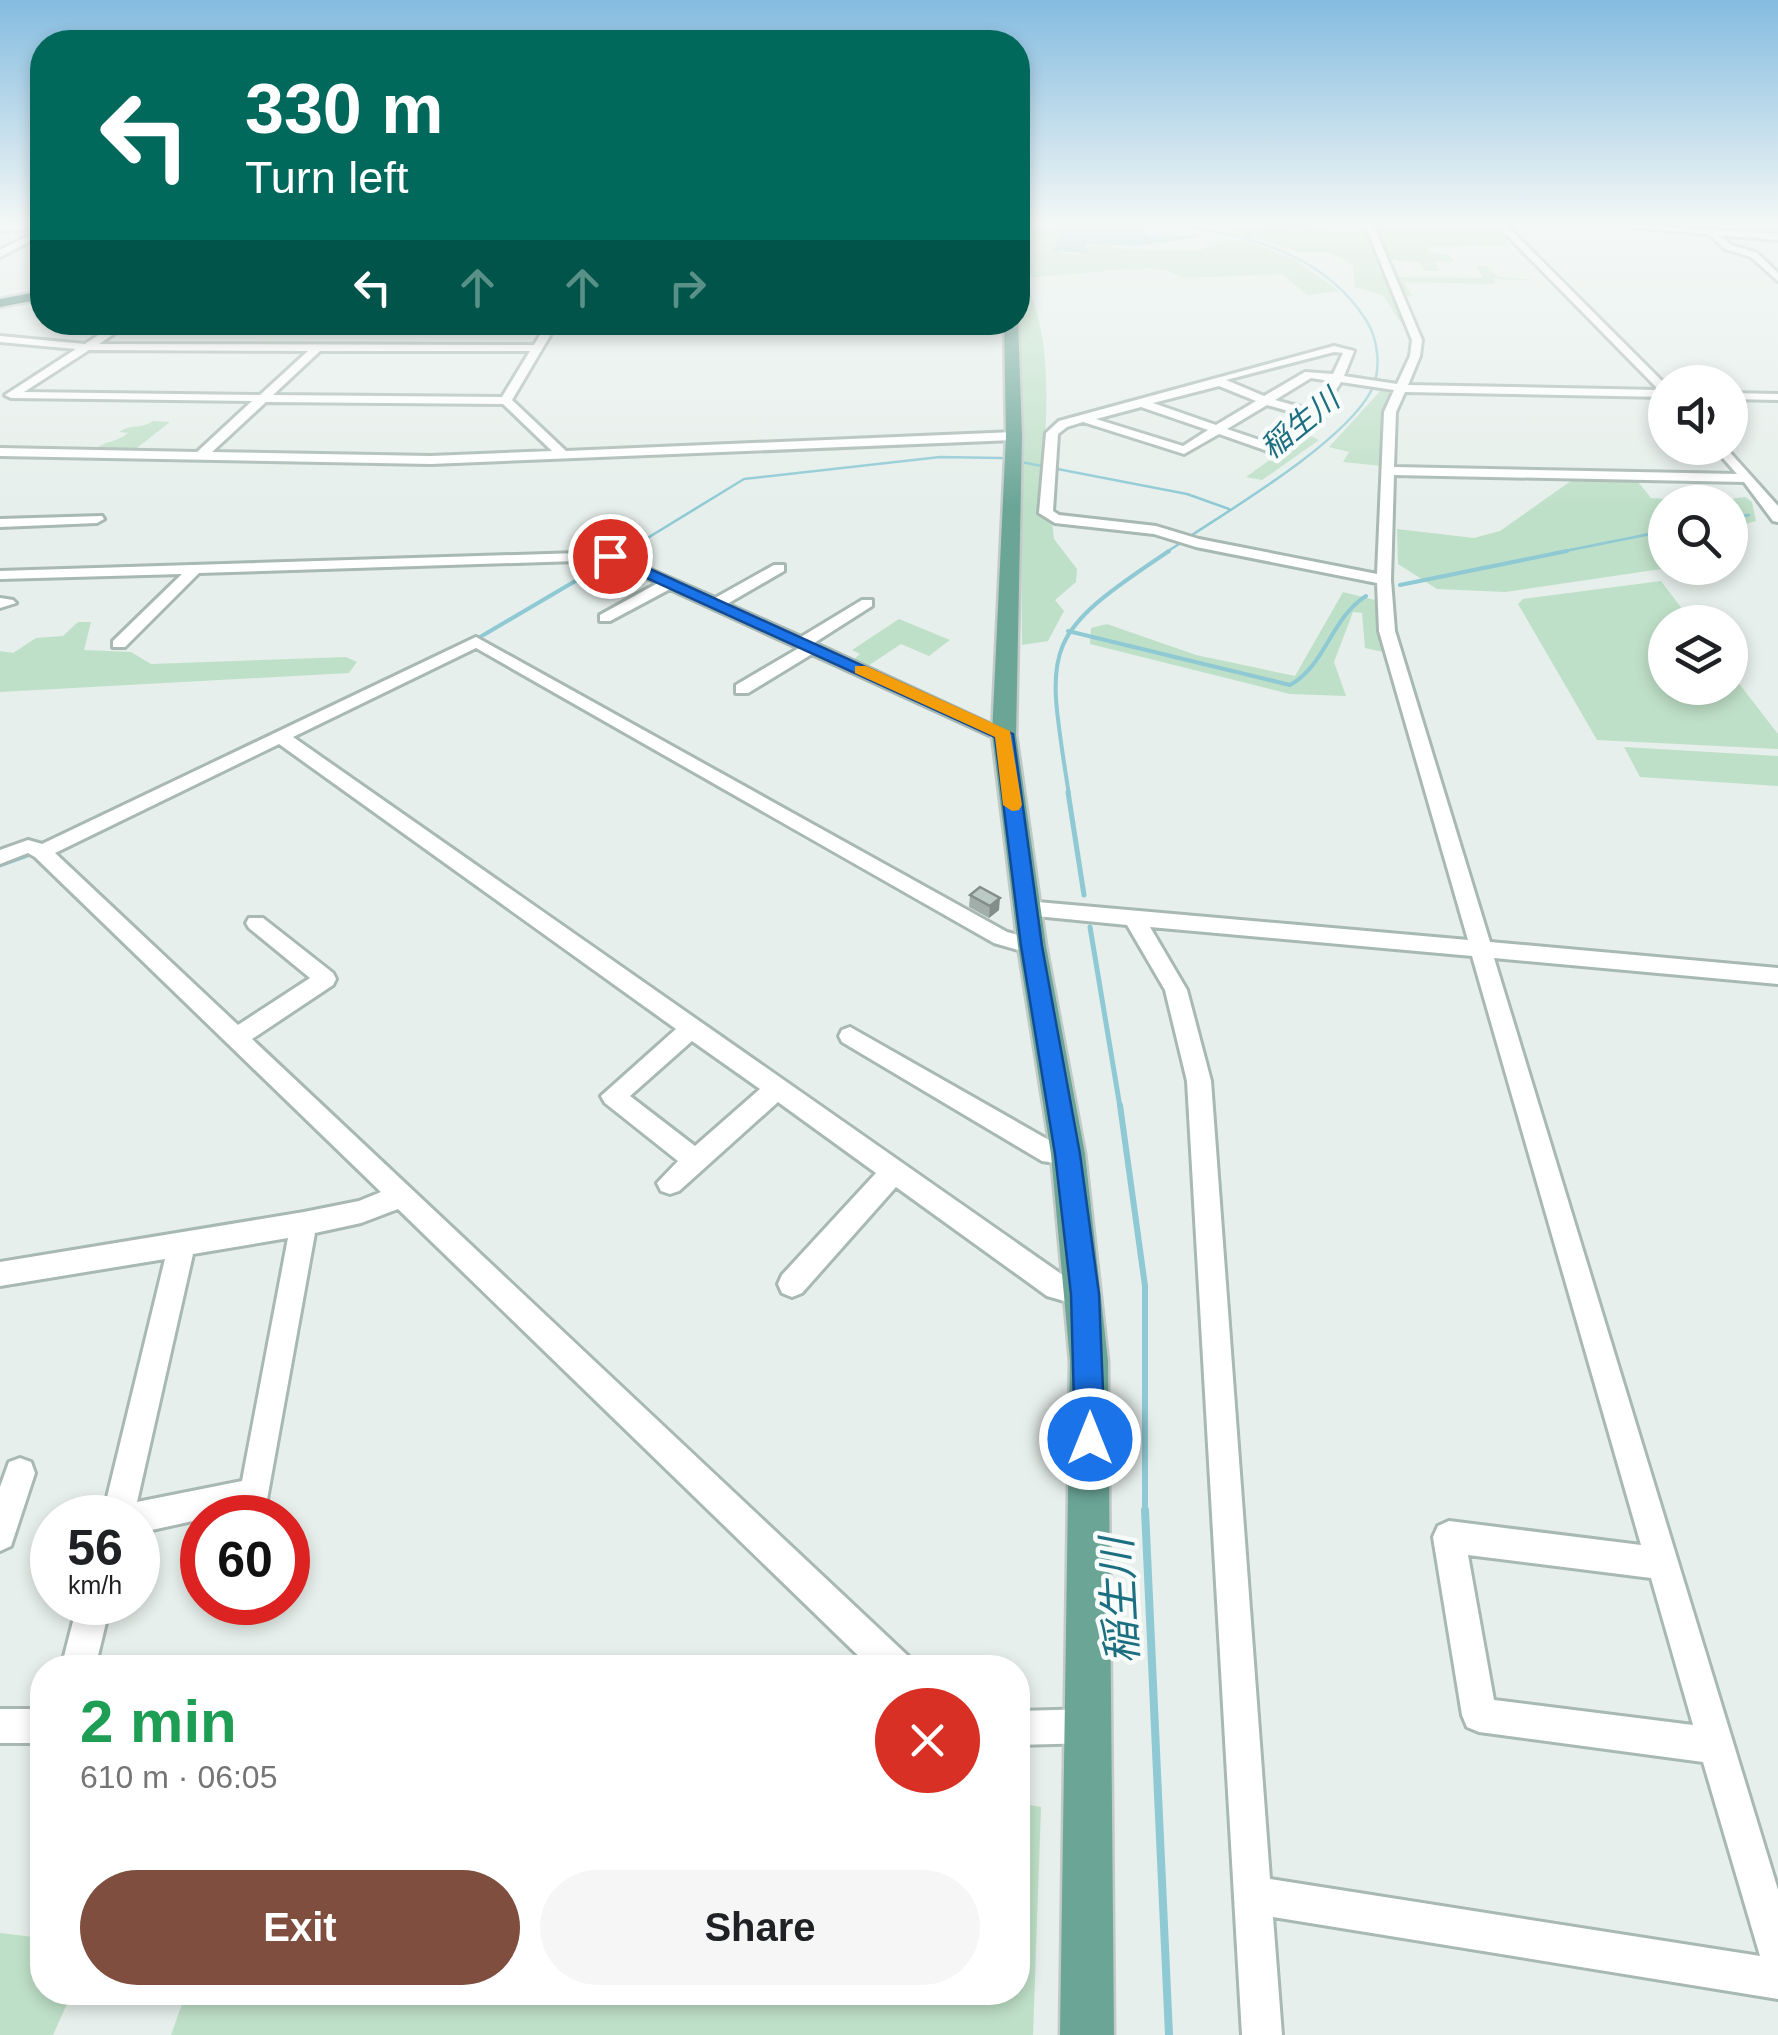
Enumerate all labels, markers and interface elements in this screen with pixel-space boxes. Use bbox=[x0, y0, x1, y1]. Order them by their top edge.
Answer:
icon: left bbox=[80, 70, 210, 200]
text: 330 m bbox=[245, 70, 443, 148]
text: Turn left bbox=[245, 152, 408, 203]
icon: left bbox=[345, 260, 400, 315]
icon: ahead bbox=[450, 260, 505, 315]
icon: ahead bbox=[555, 260, 610, 315]
icon: right bbox=[660, 260, 715, 315]
map controls bbox=[1648, 365, 1748, 705]
button: sound bbox=[1648, 365, 1748, 465]
water label: 稲生川 bbox=[1254, 381, 1347, 465]
button: search bbox=[1648, 485, 1748, 585]
pin bbox=[568, 514, 653, 599]
icon: arrive bbox=[583, 529, 638, 584]
button: layers bbox=[1648, 605, 1748, 705]
position arrow bbox=[1038, 1387, 1142, 1491]
speed limit sign: 60 bbox=[180, 1495, 310, 1625]
text: 56 bbox=[67, 1520, 123, 1576]
water label: 稲生川 bbox=[1093, 1533, 1146, 1665]
text: km/h bbox=[68, 1571, 122, 1599]
text: 2 min bbox=[80, 1688, 237, 1755]
button: close bbox=[875, 1688, 980, 1793]
text: 610 m · 06:05 bbox=[80, 1759, 277, 1795]
button: Exit bbox=[80, 1870, 520, 1985]
button: Share bbox=[540, 1870, 980, 1985]

